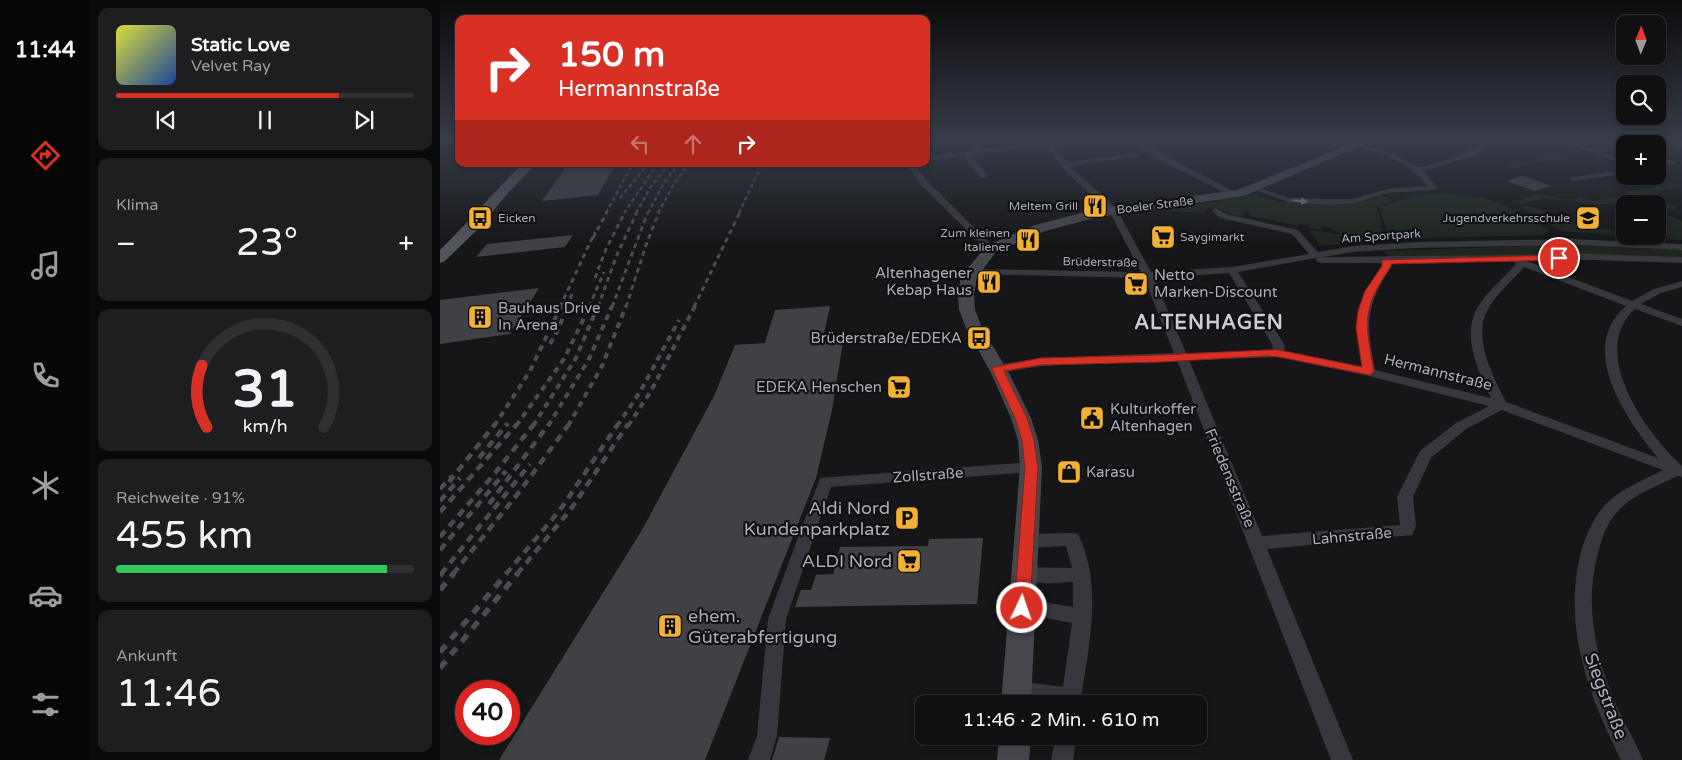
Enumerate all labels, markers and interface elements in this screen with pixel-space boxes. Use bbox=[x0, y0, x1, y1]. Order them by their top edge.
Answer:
north arrow bbox=[1616, 15, 1666, 65]
map controls bbox=[1616, 15, 1666, 245]
text: Static Love bbox=[191, 34, 290, 56]
text: 150 m bbox=[558, 34, 665, 76]
icon: right bbox=[475, 35, 540, 100]
text: 11:44 bbox=[15, 37, 75, 63]
text: Velvet Ray bbox=[191, 56, 271, 76]
button: search bbox=[1616, 75, 1666, 125]
text: Hermannstraße bbox=[558, 76, 720, 102]
icon: previous bbox=[152, 106, 180, 134]
icon: pause bbox=[251, 106, 279, 134]
icon: next bbox=[350, 106, 378, 134]
icon: left bbox=[626, 130, 654, 158]
icon: ahead bbox=[679, 130, 707, 158]
icon: right bbox=[732, 130, 760, 158]
button: + bbox=[1616, 135, 1666, 185]
icon: directions bbox=[28, 138, 63, 173]
restaurant icon: Meltem Grill bbox=[1082, 193, 1108, 219]
street label: Boeler Straße bbox=[1116, 193, 1194, 217]
text: Klima bbox=[116, 195, 158, 215]
button: − bbox=[1616, 195, 1666, 245]
one-way arrow bbox=[1293, 197, 1309, 205]
place label: Meltem Grill bbox=[1009, 199, 1078, 213]
bus stop icon: Eicken bbox=[467, 205, 493, 231]
school or university icon: Jugendverkehrsschule bbox=[1575, 205, 1601, 231]
place label: Eicken bbox=[498, 211, 536, 225]
place label: Jugendverkehrsschule bbox=[1443, 211, 1570, 225]
text: 23° bbox=[236, 220, 298, 266]
supermarket icon: Saygimarkt bbox=[1150, 224, 1176, 250]
place label: Zum kleinen Italiener bbox=[940, 226, 1010, 254]
street label: Am Sportpark bbox=[1341, 226, 1422, 246]
text: − bbox=[116, 227, 136, 261]
text: + bbox=[398, 227, 414, 261]
restaurant icon: Zum kleinen Italiener bbox=[1015, 227, 1041, 253]
place label: Saygimarkt bbox=[1180, 230, 1245, 244]
pin bbox=[1538, 237, 1580, 279]
icon: arrive bbox=[1545, 244, 1573, 272]
icon: music bbox=[28, 248, 63, 283]
street label: Brüderstraße bbox=[1062, 254, 1138, 270]
place label: Altenhagener Kebap Haus bbox=[875, 264, 972, 299]
place label: Netto Marken-Discount bbox=[1154, 266, 1278, 301]
restaurant icon: Altenhagener Kebap Haus bbox=[976, 269, 1002, 295]
supermarket icon: Netto Marken-Discount bbox=[1123, 271, 1149, 297]
place label: Bauhaus Drive In Arena bbox=[498, 299, 601, 334]
building icon: Bauhaus Drive In Arena bbox=[467, 304, 493, 330]
district label: ALTENHAGEN bbox=[1134, 311, 1284, 335]
bus stop icon: Brüderstraße/EDEKA bbox=[966, 325, 992, 351]
place label: Brüderstraße/EDEKA bbox=[810, 329, 962, 347]
street label: Hermannstraße bbox=[1382, 350, 1494, 394]
icon: phone bbox=[28, 358, 63, 393]
text: 31 bbox=[232, 358, 298, 421]
supermarket icon: EDEKA Henschen bbox=[886, 374, 912, 400]
place label: EDEKA Henschen bbox=[756, 378, 882, 396]
place label: Kulturkoffer Altenhagen bbox=[1110, 400, 1196, 435]
public building icon: Kulturkoffer Altenhagen bbox=[1079, 405, 1105, 431]
text: km/h bbox=[243, 416, 287, 437]
street label: Friedensstraße bbox=[1201, 426, 1259, 530]
shop icon: Karasu bbox=[1056, 459, 1082, 485]
place label: Karasu bbox=[1086, 463, 1135, 481]
street label: Zollstraße bbox=[892, 464, 964, 486]
icon: climate bbox=[28, 468, 63, 503]
text: Reichweite · 91% bbox=[116, 488, 245, 508]
place label: Aldi Nord Kundenparkplatz bbox=[744, 497, 890, 540]
parking icon: Aldi Nord Kundenparkplatz bbox=[894, 505, 920, 531]
text: 455 km bbox=[116, 513, 253, 559]
street label: Lahnstraße bbox=[1311, 524, 1393, 548]
supermarket icon: ALDI Nord bbox=[896, 548, 922, 574]
place label: ALDI Nord bbox=[802, 550, 892, 572]
icon: car bbox=[28, 578, 63, 613]
position arrow bbox=[995, 581, 1047, 633]
place label: ehem. Güterabfertigung bbox=[688, 605, 837, 648]
building icon: ehem. Güterabfertigung bbox=[657, 613, 683, 639]
text: Ankunft bbox=[116, 646, 178, 666]
street label: Siegstraße bbox=[1580, 650, 1632, 742]
text: 11:46 bbox=[116, 671, 221, 717]
speed limit sign: 40 bbox=[455, 680, 520, 745]
icon: filters bbox=[28, 687, 63, 722]
text: 11:46 · 2 Min. · 610 m bbox=[963, 709, 1159, 731]

